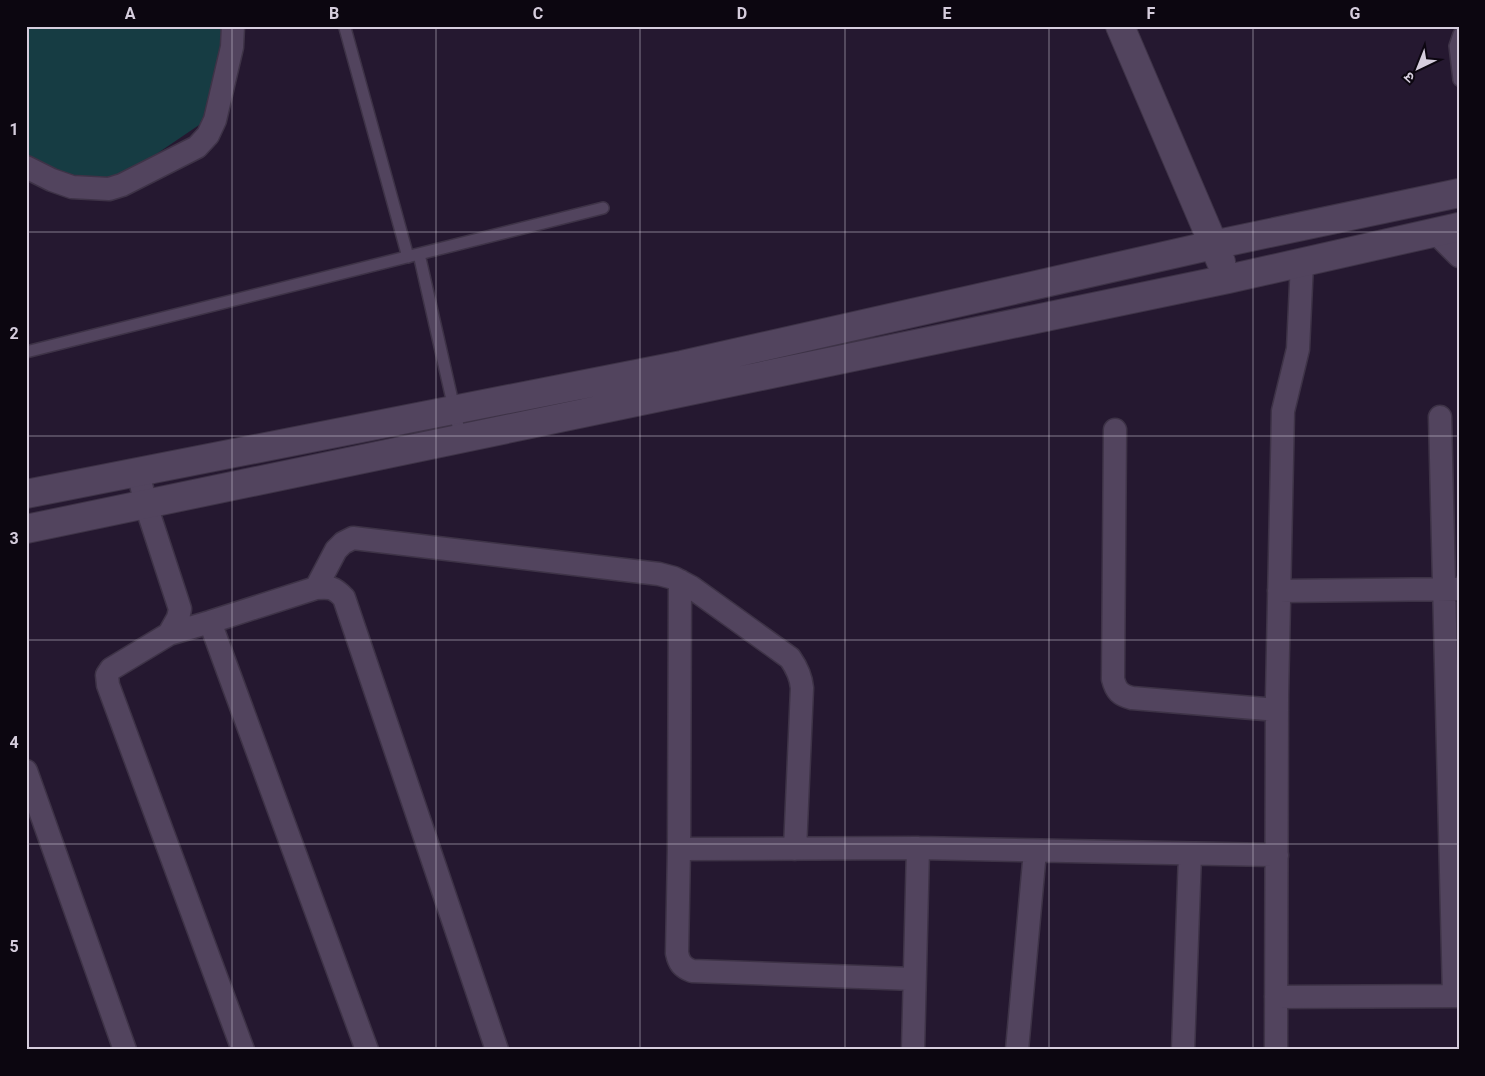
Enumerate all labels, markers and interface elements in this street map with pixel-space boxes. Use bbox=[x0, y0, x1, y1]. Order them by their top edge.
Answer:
text: A bbox=[125, 4, 136, 23]
text: B bbox=[329, 4, 339, 23]
text: C bbox=[533, 4, 543, 23]
text: D bbox=[737, 4, 747, 23]
text: E bbox=[943, 4, 952, 23]
text: F bbox=[1147, 4, 1156, 23]
text: G bbox=[1350, 4, 1361, 23]
north arrow bbox=[1392, 42, 1442, 92]
text: उ bbox=[1400, 68, 1418, 86]
text: 1 bbox=[9, 120, 19, 139]
text: 2 bbox=[9, 324, 19, 343]
text: 3 bbox=[9, 529, 19, 548]
text: 4 bbox=[9, 733, 19, 752]
text: 5 bbox=[9, 937, 19, 956]

